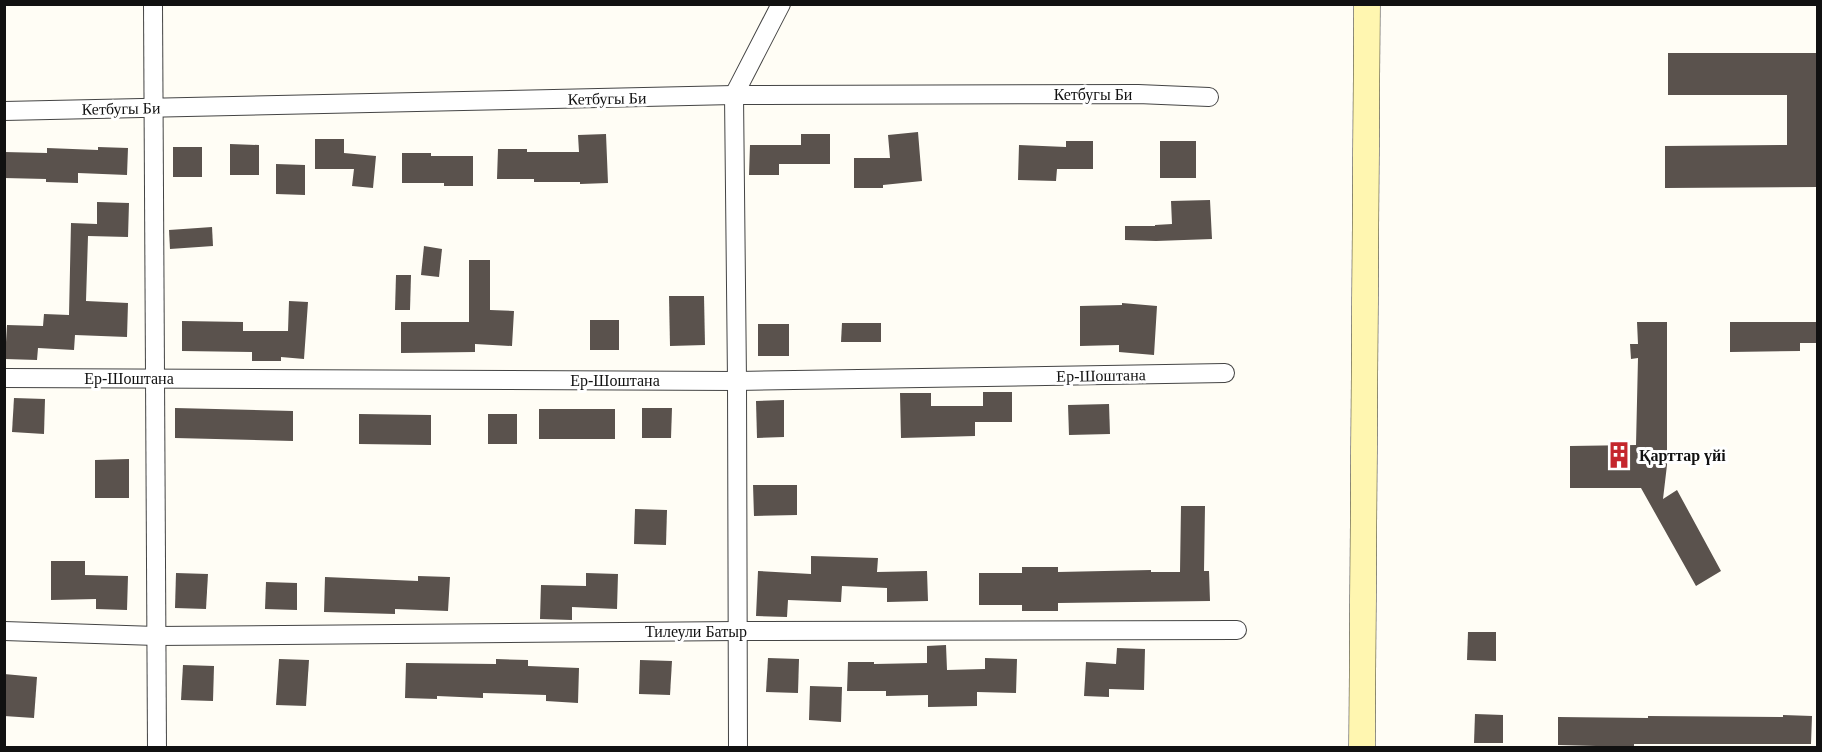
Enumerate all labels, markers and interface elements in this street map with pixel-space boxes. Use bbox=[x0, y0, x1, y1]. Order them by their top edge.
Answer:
street label: Кетбугы Би bbox=[1054, 86, 1133, 104]
street label: Кетбугы Би bbox=[567, 89, 647, 109]
street label: Кетбугы Би bbox=[81, 99, 161, 119]
street label: Ер-Шоштана bbox=[1056, 366, 1146, 386]
street label: Ер-Шоштана bbox=[84, 370, 174, 388]
street label: Ер-Шоштана bbox=[570, 372, 660, 390]
building icon: Қарттар үйі bbox=[1604, 440, 1634, 470]
place label: Қарттар үйі bbox=[1639, 447, 1726, 465]
street label: Тилеули Батыр bbox=[645, 623, 747, 641]

